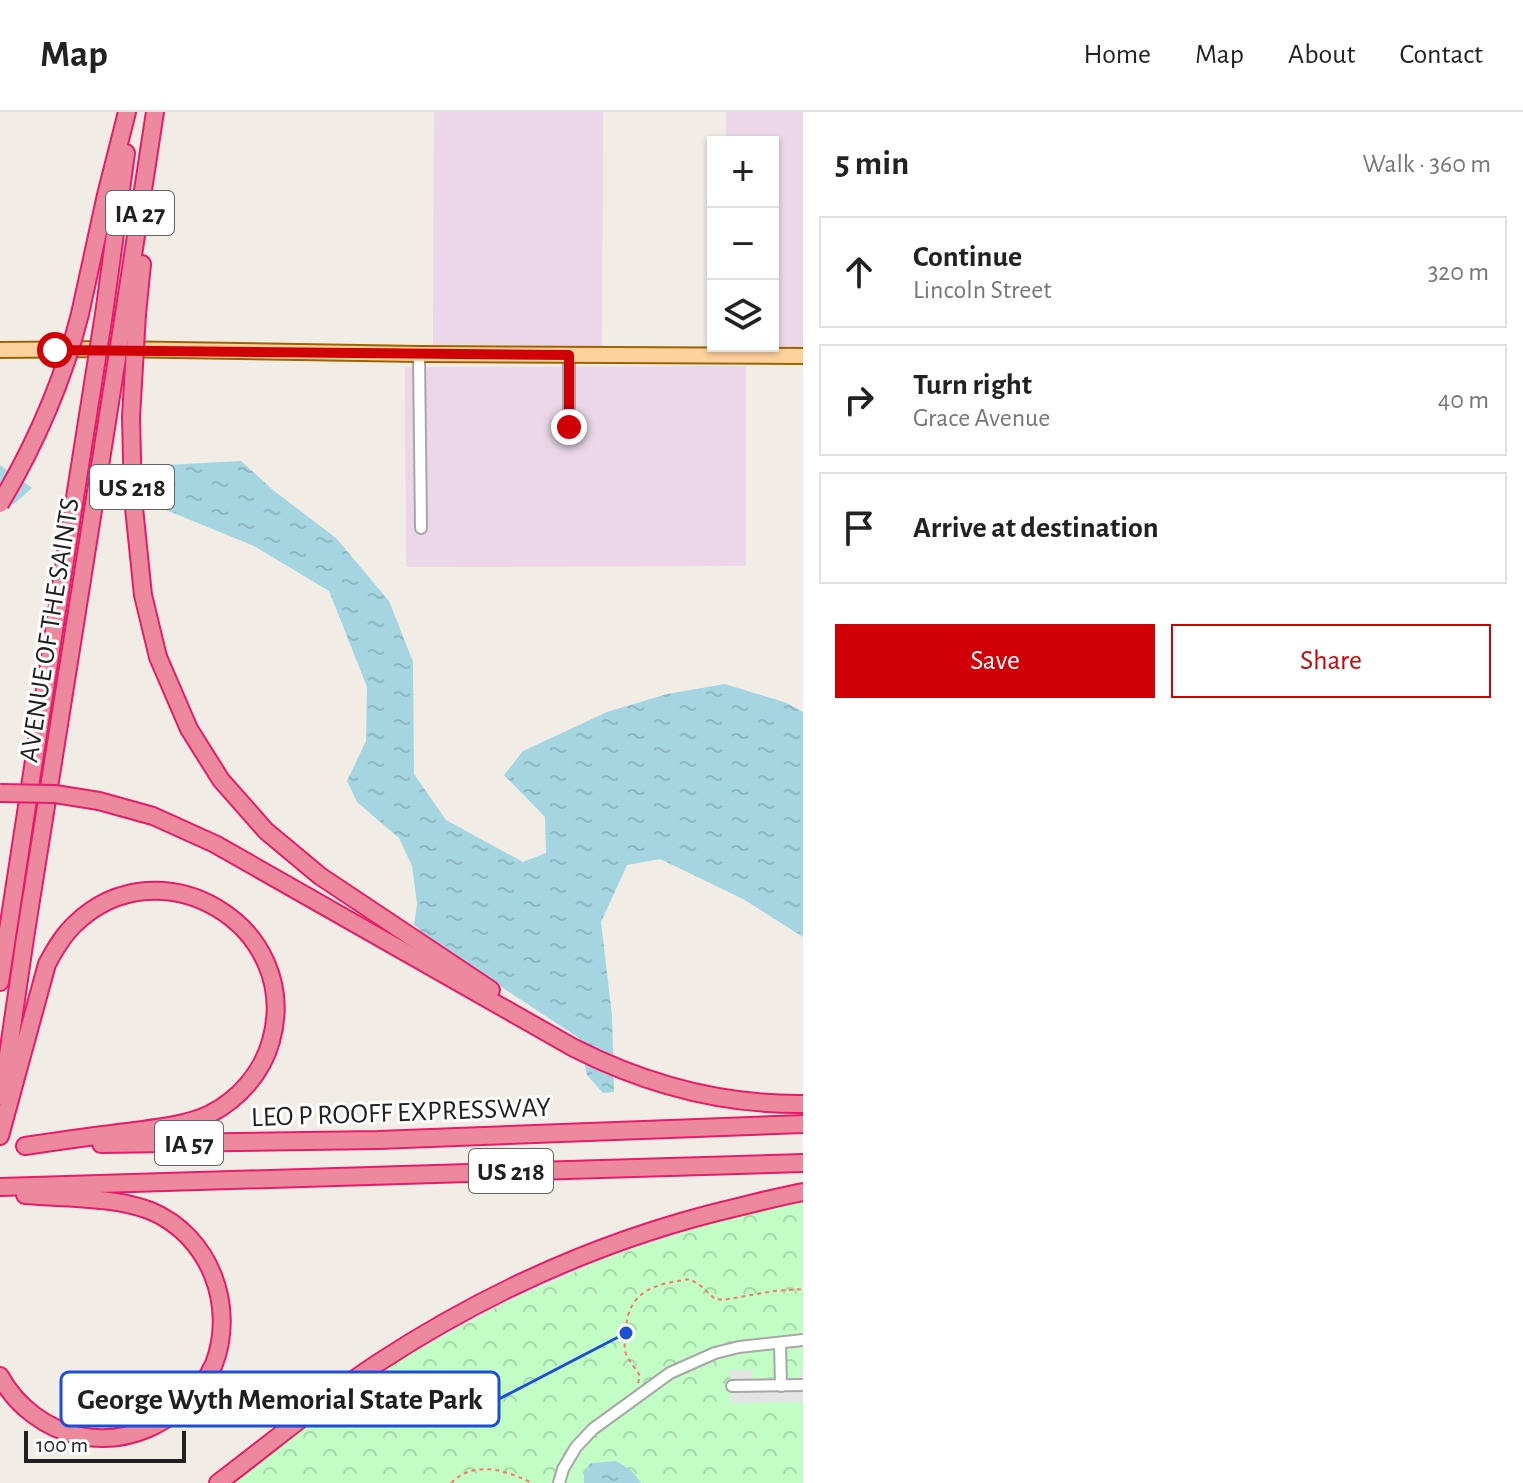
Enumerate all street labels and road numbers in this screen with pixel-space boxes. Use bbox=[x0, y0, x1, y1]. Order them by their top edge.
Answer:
road number: IA 27 bbox=[106, 191, 174, 235]
road number: US 218 bbox=[90, 465, 174, 509]
street label: AVENUE OF THE SAINTS bbox=[15, 496, 85, 765]
street label: LEO P ROOFF EXPRESSWAY bbox=[251, 1094, 552, 1132]
road number: IA 57 bbox=[155, 1121, 223, 1165]
road number: US 218 bbox=[469, 1149, 553, 1193]

